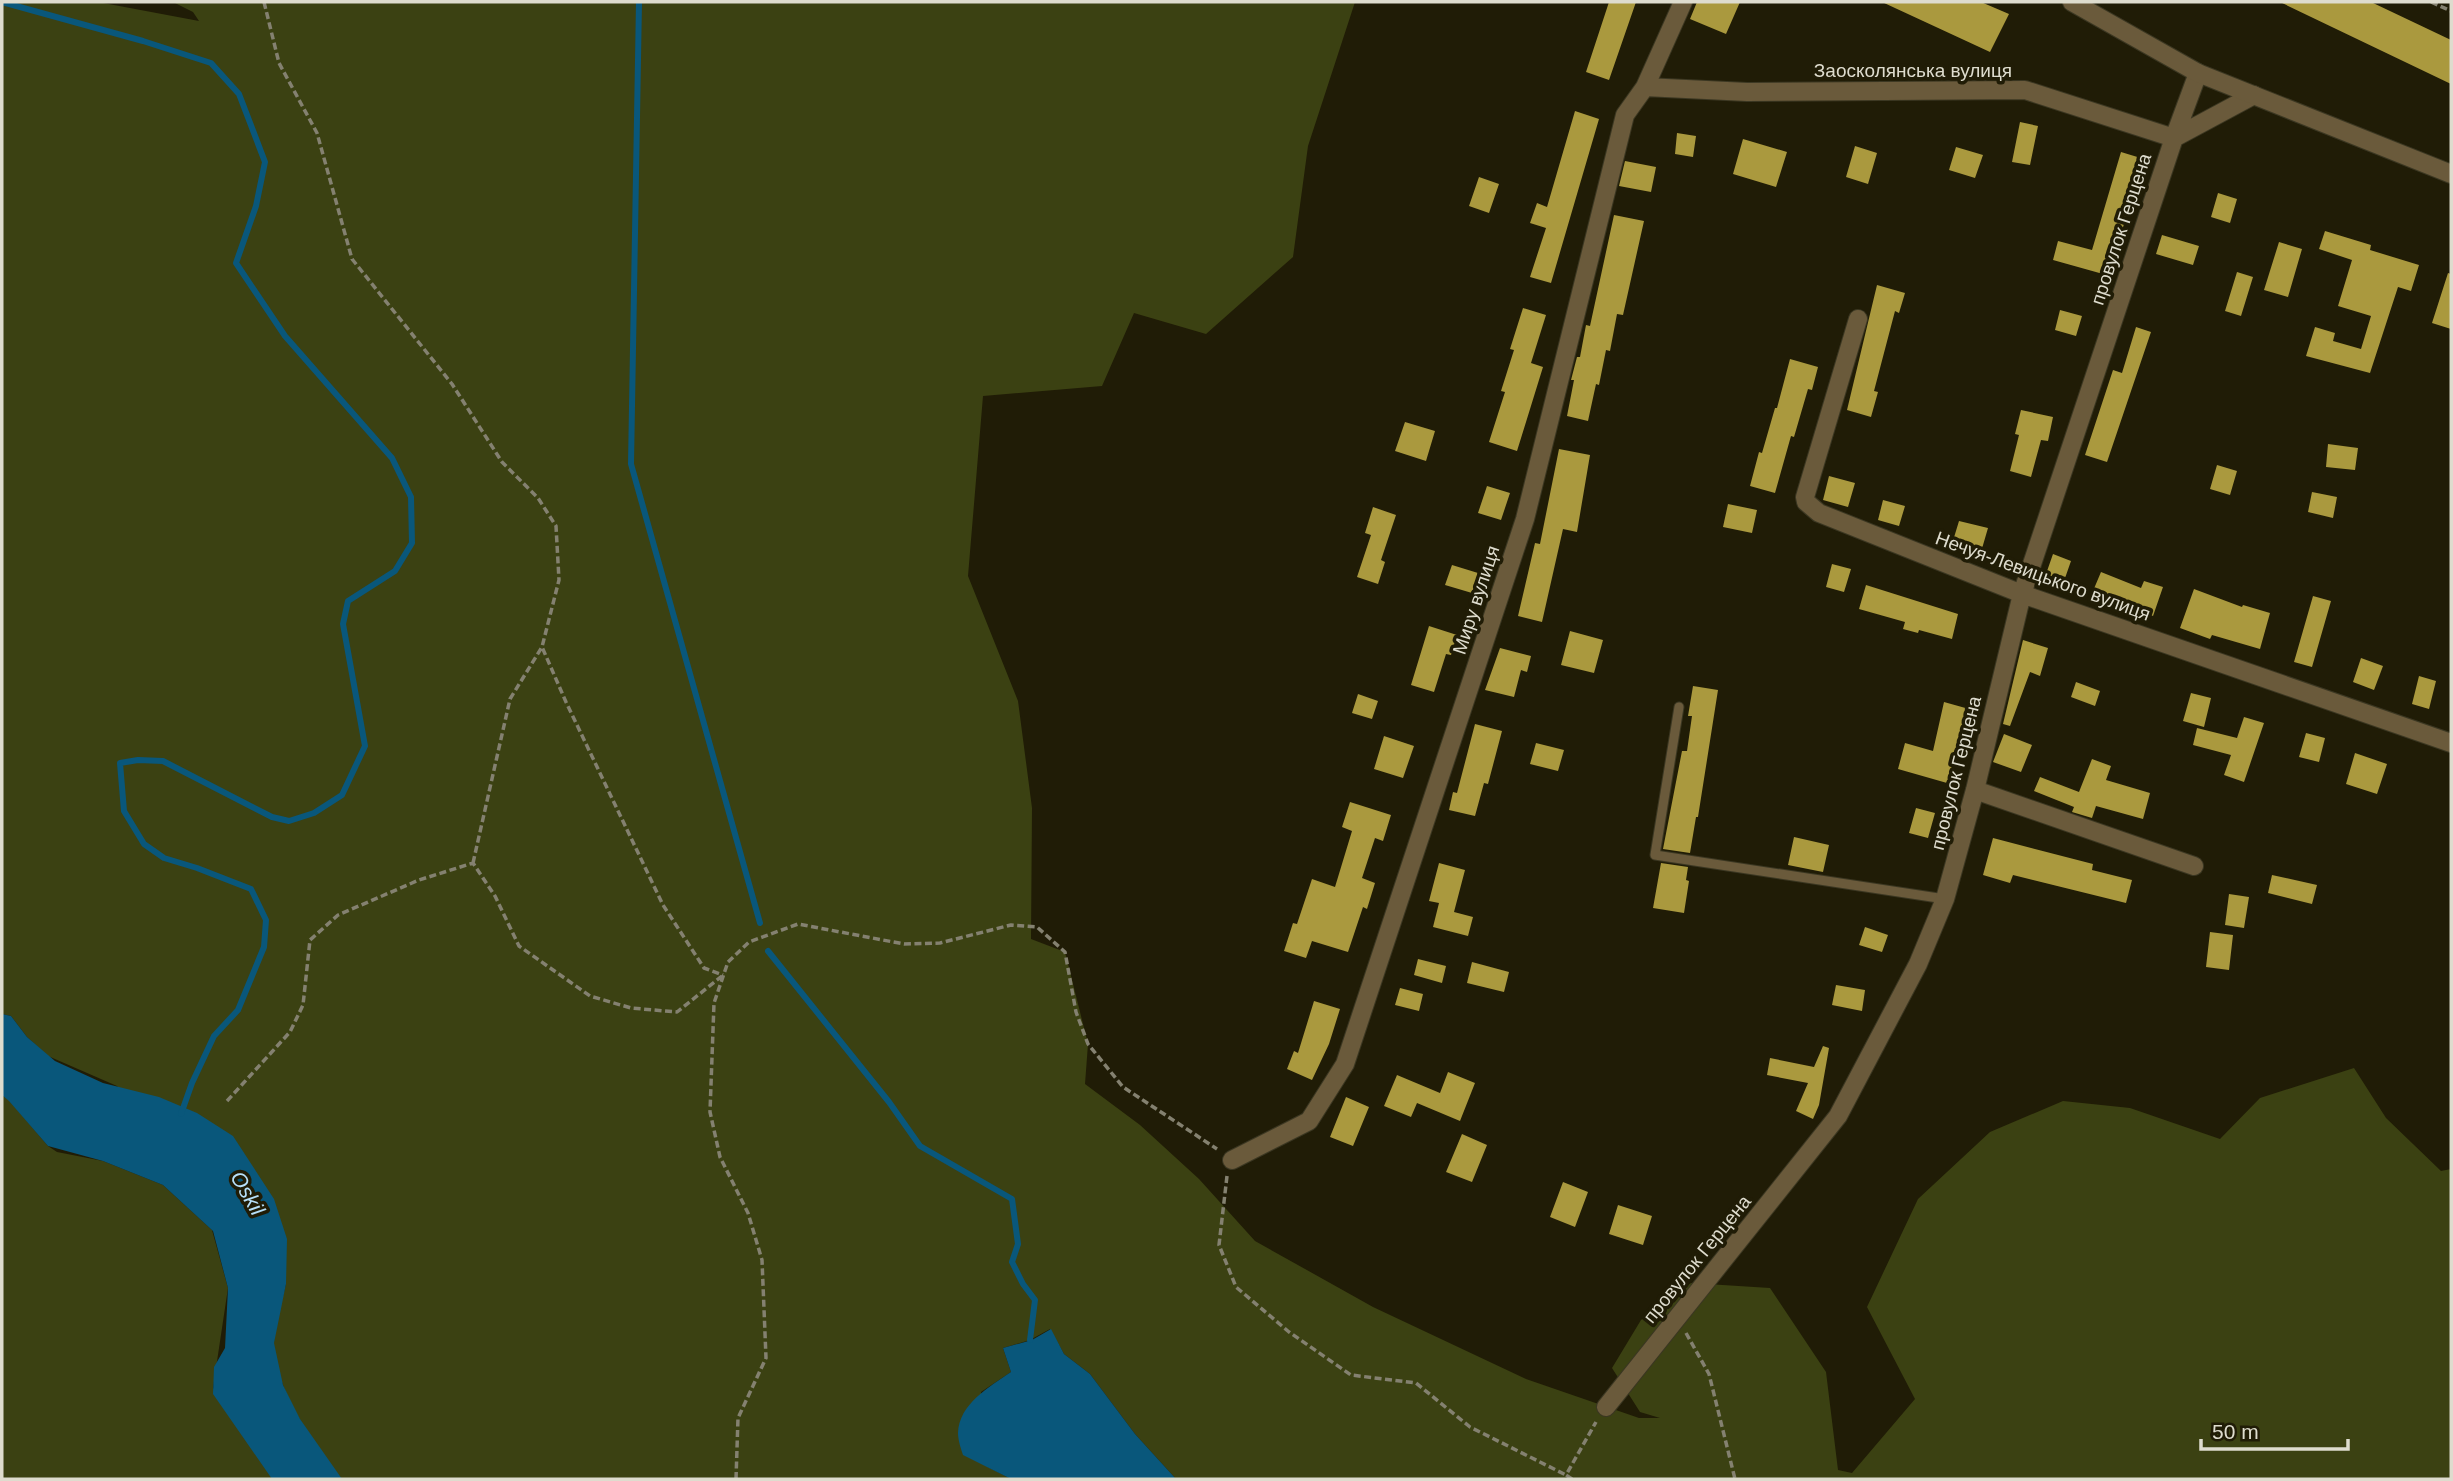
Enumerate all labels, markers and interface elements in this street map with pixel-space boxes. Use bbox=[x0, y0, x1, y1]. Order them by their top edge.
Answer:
street label: Заосколянська вулиця bbox=[1814, 60, 2012, 81]
street label: провулок Герцена bbox=[2087, 150, 2156, 307]
street label: Нечуя-Левицького вулиця bbox=[1933, 527, 2153, 625]
street label: Миру вулиця bbox=[1449, 543, 1503, 657]
street label: провулок Герцена bbox=[1927, 693, 1985, 852]
water label: Oskil bbox=[226, 1167, 270, 1220]
street label: провулок Герцена bbox=[1639, 1191, 1755, 1327]
scale bar bbox=[2201, 1408, 2348, 1452]
text: 50 m bbox=[2212, 1420, 2259, 1443]

